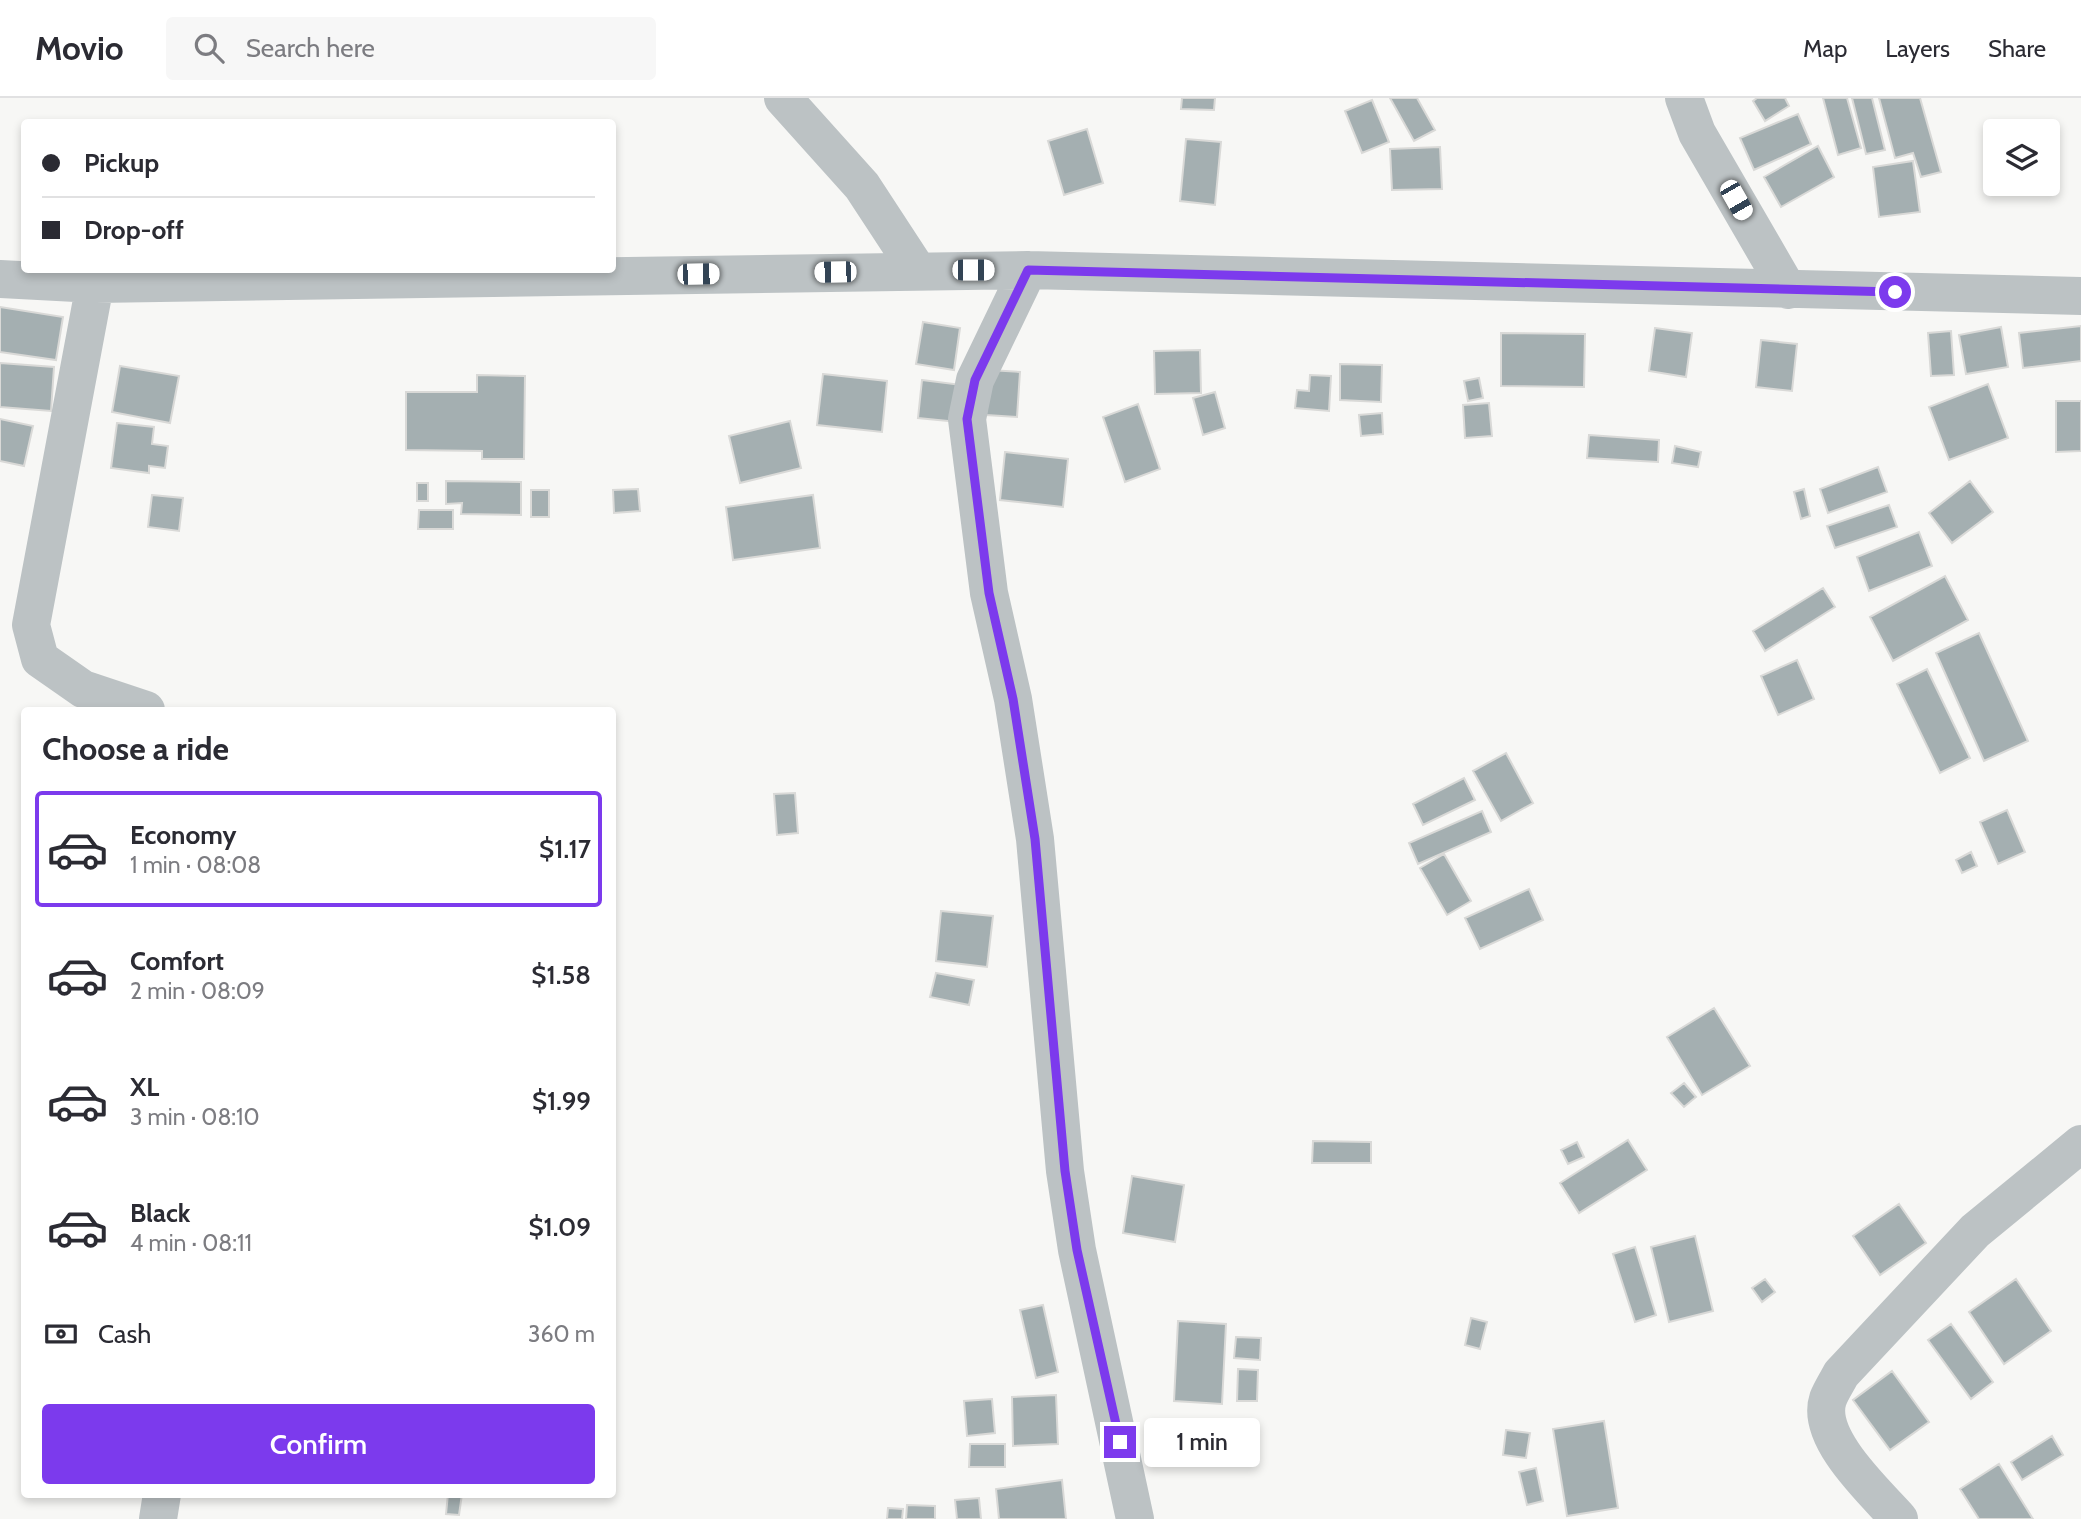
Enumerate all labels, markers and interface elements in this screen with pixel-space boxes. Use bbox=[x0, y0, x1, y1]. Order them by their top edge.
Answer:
search box bbox=[166, 17, 656, 80]
text: Movio bbox=[35, 28, 124, 68]
icon: search bbox=[190, 29, 228, 67]
text: Search here bbox=[246, 32, 375, 64]
text: Map bbox=[1803, 34, 1847, 63]
text: Layers bbox=[1885, 34, 1950, 63]
text: Share bbox=[1988, 34, 2046, 63]
map controls bbox=[1983, 119, 2060, 196]
button: layers bbox=[1983, 119, 2060, 196]
text: Pickup bbox=[84, 147, 159, 179]
car bbox=[1717, 177, 1756, 223]
text: Drop-off bbox=[84, 214, 184, 246]
car bbox=[953, 260, 995, 281]
car bbox=[814, 261, 857, 283]
car bbox=[677, 263, 720, 285]
route start bbox=[1879, 276, 1911, 308]
text: Choose a ride bbox=[42, 729, 229, 768]
icon: car bbox=[46, 818, 109, 881]
text: Economy bbox=[130, 819, 236, 851]
text: $1.17 bbox=[539, 833, 591, 865]
text: 1 min · 08:08 bbox=[130, 851, 261, 879]
icon: car bbox=[46, 944, 109, 1007]
text: Comfort bbox=[130, 945, 224, 977]
text: $1.58 bbox=[531, 959, 591, 991]
text: 2 min · 08:09 bbox=[130, 977, 265, 1005]
icon: car bbox=[46, 1070, 109, 1133]
text: XL bbox=[130, 1071, 159, 1103]
text: $1.99 bbox=[532, 1085, 591, 1117]
text: 3 min · 08:10 bbox=[130, 1103, 260, 1131]
icon: car bbox=[46, 1196, 109, 1259]
text: Black bbox=[130, 1197, 190, 1229]
text: $1.09 bbox=[528, 1211, 591, 1243]
text: 4 min · 08:11 bbox=[130, 1229, 252, 1257]
icon: cash bbox=[42, 1315, 80, 1353]
text: Cash bbox=[98, 1318, 151, 1350]
text: 360 m bbox=[528, 1320, 595, 1348]
button: Confirm bbox=[42, 1404, 595, 1484]
callout: 1 min bbox=[1144, 1418, 1260, 1466]
route end bbox=[1104, 1426, 1136, 1458]
text: 1 min bbox=[1176, 1428, 1228, 1456]

